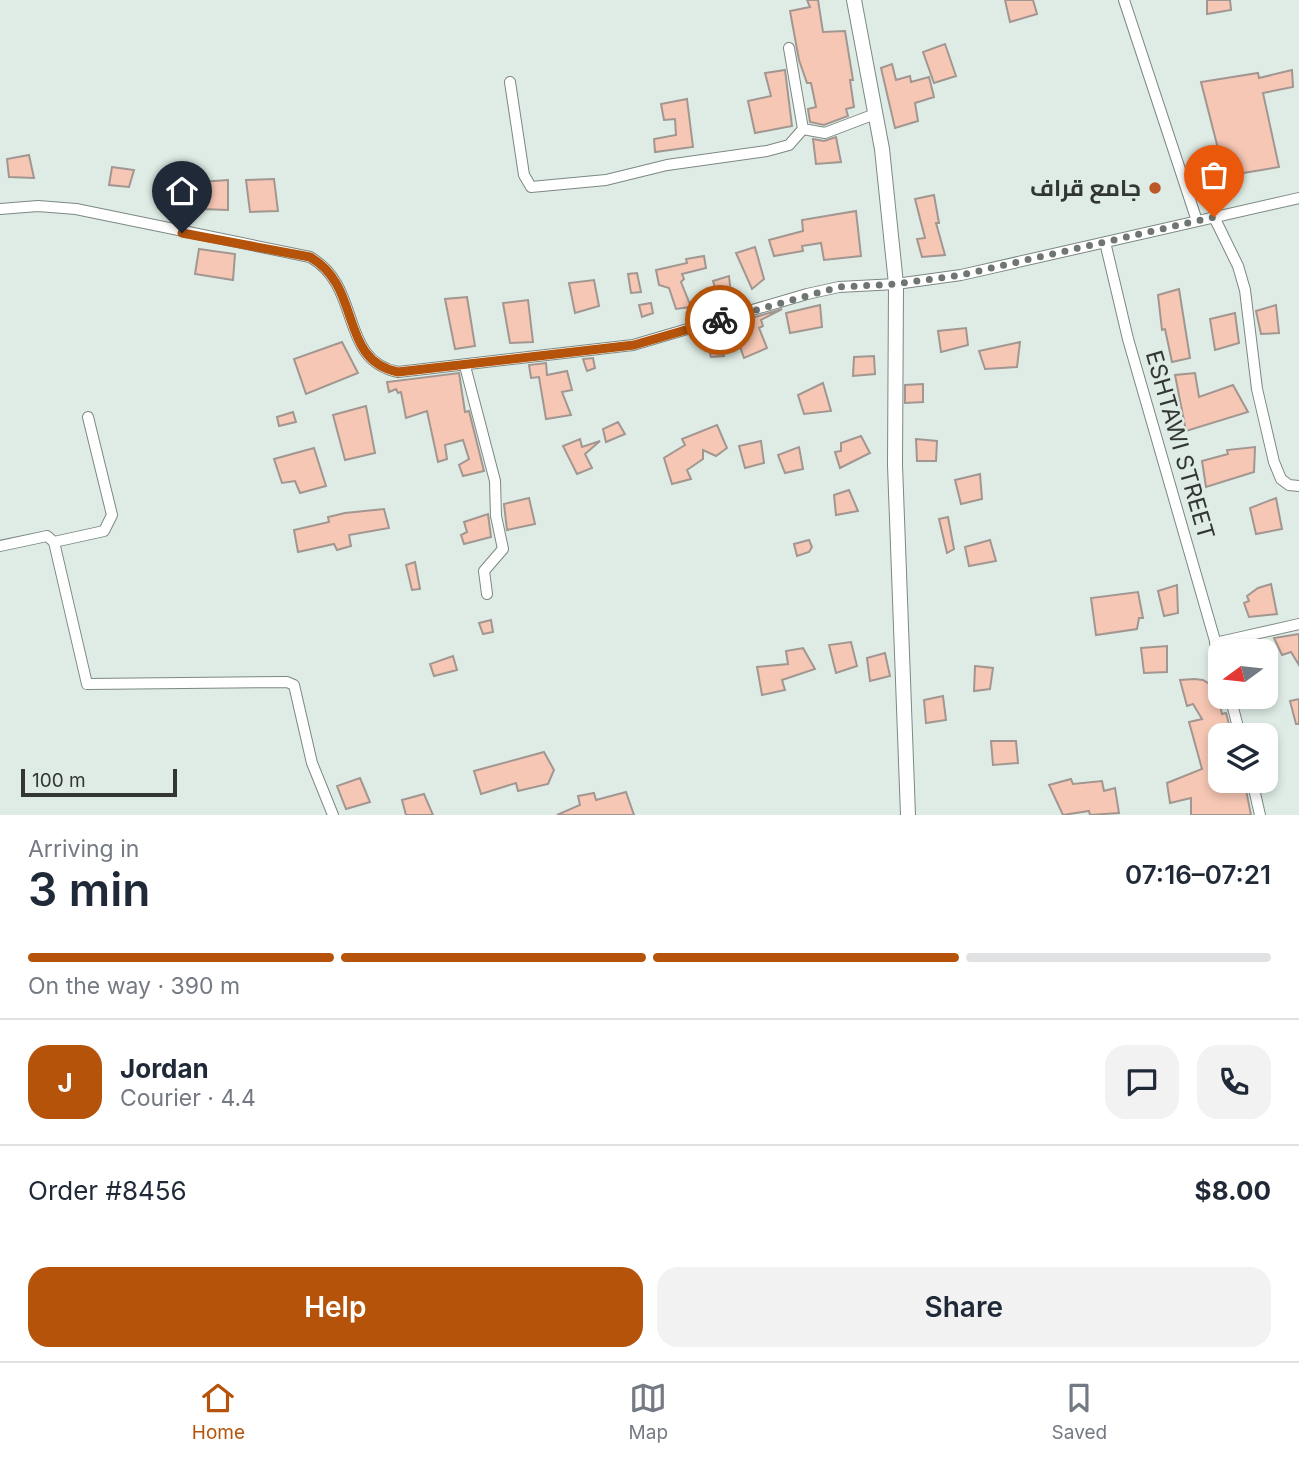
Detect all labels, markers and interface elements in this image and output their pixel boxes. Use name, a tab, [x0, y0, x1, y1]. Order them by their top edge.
pin	[1184, 145, 1244, 217]
icon: bag	[1195, 156, 1233, 194]
pin	[152, 161, 212, 233]
icon: home	[163, 172, 201, 210]
place label: جامع قراف	[1030, 174, 1141, 204]
marker: جامع قراف	[1147, 180, 1163, 196]
courier	[685, 285, 755, 355]
icon: bike	[701, 301, 739, 339]
street label: ESHTAWI STREET	[1140, 347, 1220, 543]
north arrow	[1208, 639, 1278, 709]
map controls	[1208, 639, 1278, 793]
button: layers	[1208, 723, 1278, 793]
scale bar	[21, 766, 177, 798]
text: 100 m	[32, 769, 86, 792]
text: Arriving in	[28, 835, 139, 863]
text: 07:16–07:21	[1125, 859, 1271, 890]
text: 3 min	[28, 861, 150, 917]
text: On the way · 390 m	[28, 972, 240, 1000]
button: chat	[1105, 1045, 1179, 1119]
button: phone	[1197, 1045, 1271, 1119]
text: Jordan	[120, 1053, 209, 1084]
text: J	[57, 1067, 73, 1098]
text: Courier · 4.4	[120, 1084, 256, 1112]
text: Order #8456	[28, 1175, 187, 1206]
text: $8.00	[1195, 1175, 1271, 1206]
button: Help	[28, 1267, 643, 1347]
button: Share	[657, 1267, 1271, 1347]
tab: Home	[192, 1379, 245, 1444]
tab: Map	[629, 1379, 668, 1444]
tab: Saved	[1052, 1379, 1107, 1444]

